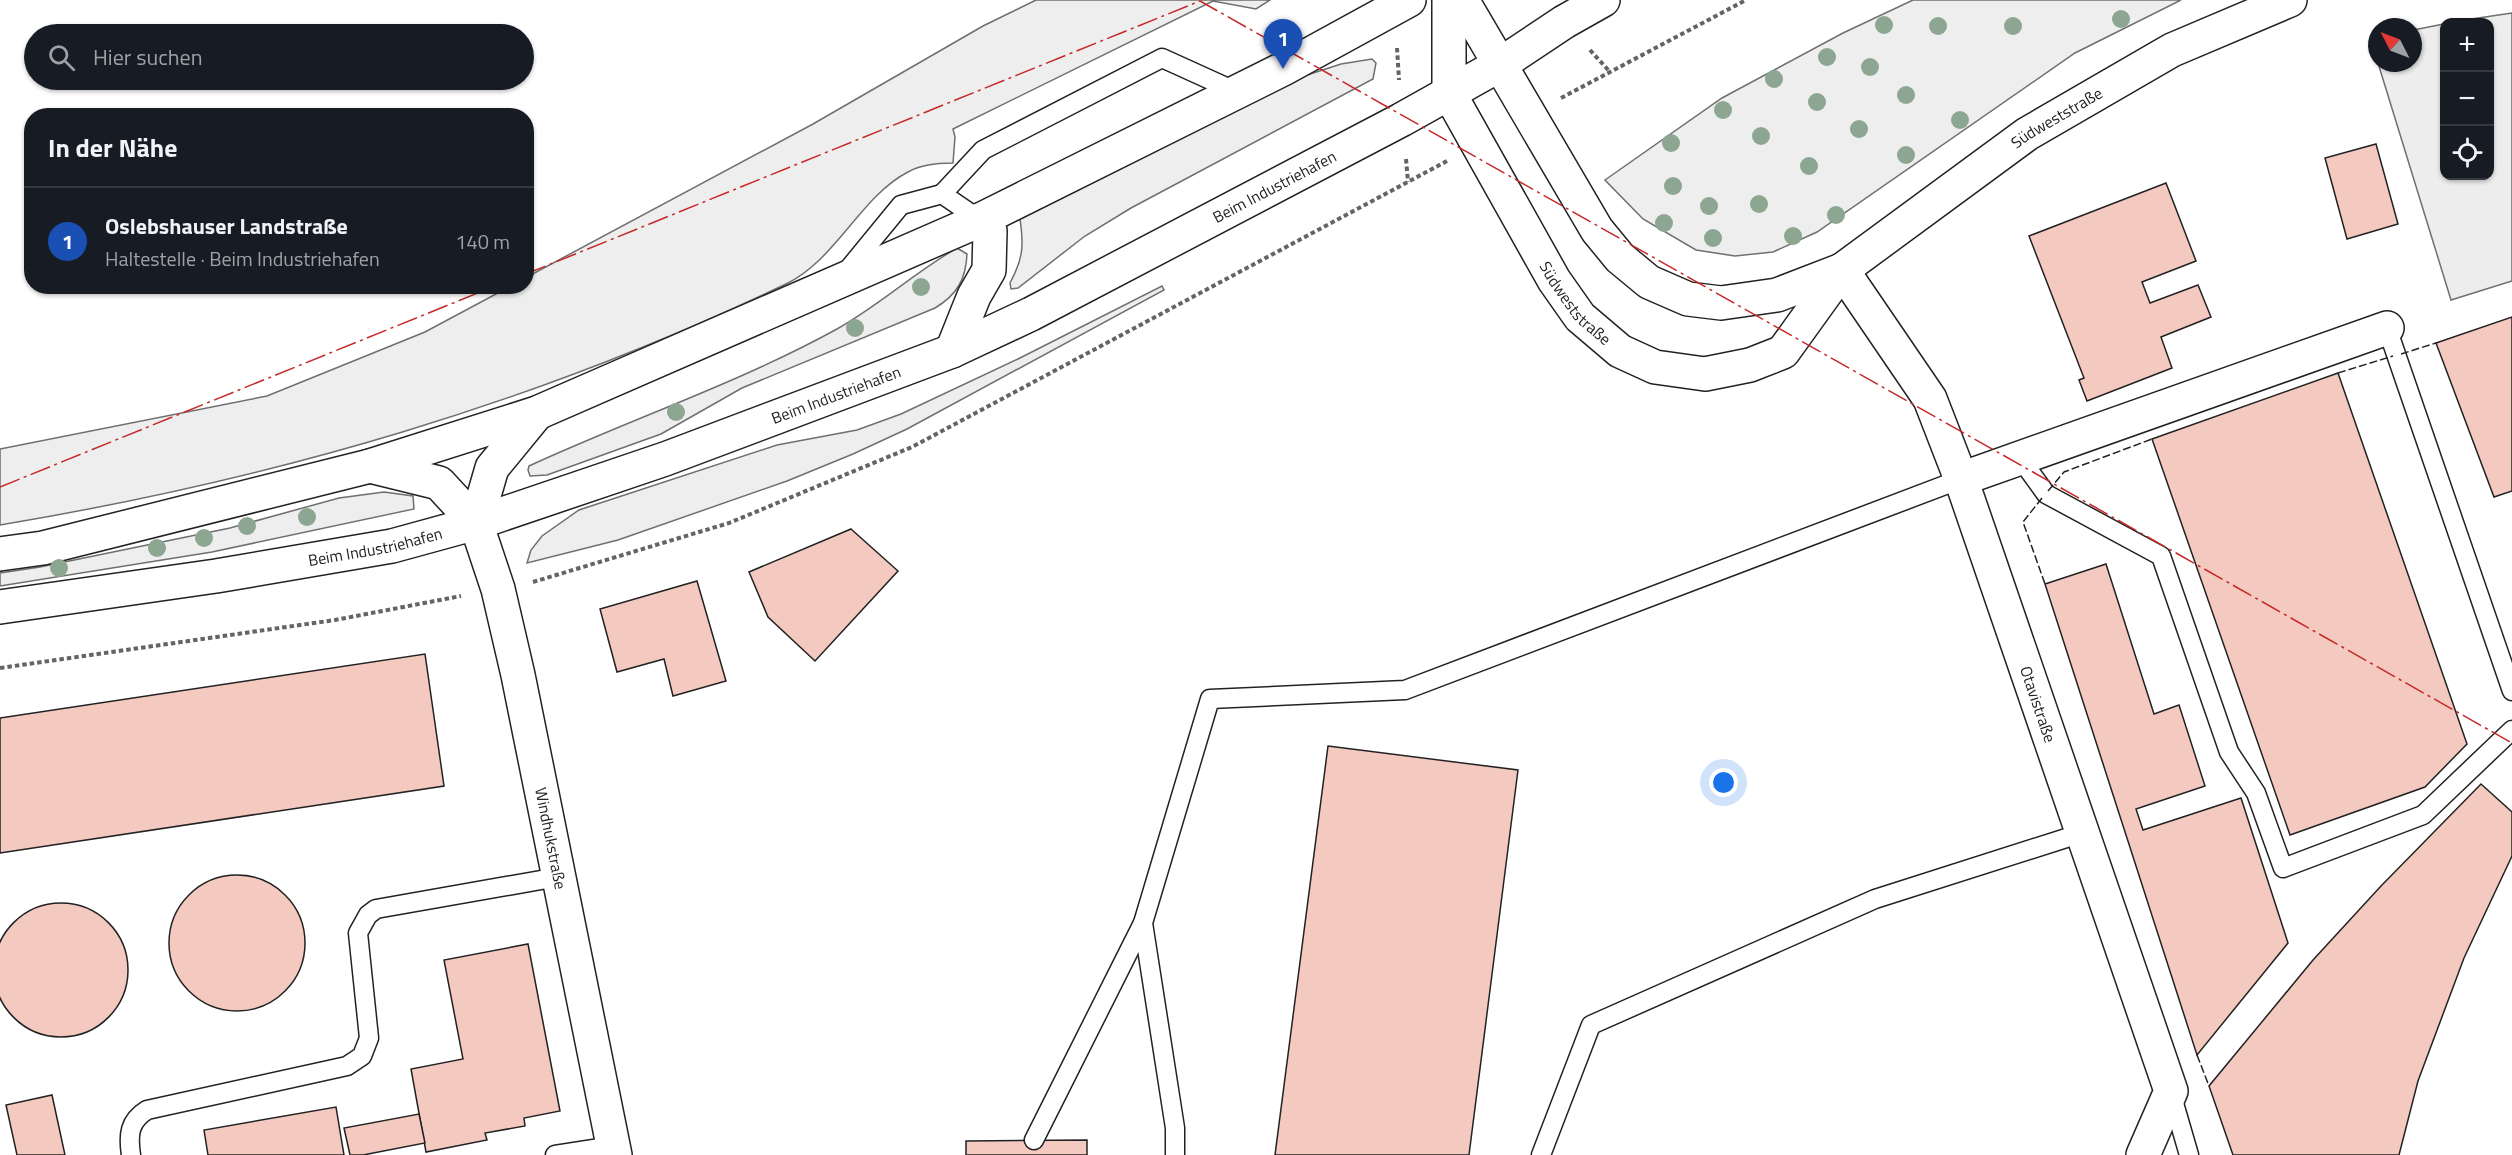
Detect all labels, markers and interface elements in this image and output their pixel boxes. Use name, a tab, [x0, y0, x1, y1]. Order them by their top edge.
north arrow	[2368, 18, 2422, 72]
map controls	[2440, 18, 2494, 180]
button: +	[2440, 18, 2494, 72]
pin: 1	[1264, 20, 1302, 69]
search box	[24, 24, 534, 90]
text: Hier suchen	[93, 40, 202, 74]
icon: search	[45, 41, 78, 74]
button: −	[2440, 72, 2494, 126]
street label: Südweststraße	[2006, 81, 2107, 154]
button: locate	[2440, 126, 2494, 180]
text: In der Nähe	[48, 128, 177, 167]
street label: Beim Industriehafen	[1208, 144, 1340, 229]
text: Oslebshauser Landstraße	[105, 209, 348, 243]
text: 1	[62, 226, 73, 257]
text: 140 m	[455, 226, 510, 257]
text: Haltestelle · Beim Industriehafen	[105, 243, 380, 274]
street label: Südweststraße	[1534, 257, 1617, 351]
street label: Beim Industriehafen	[768, 359, 904, 430]
street label: Beim Industriehafen	[306, 521, 445, 572]
street label: Otavistraße	[2014, 663, 2062, 746]
your location	[1709, 768, 1738, 797]
street label: Windhukstraße	[529, 785, 573, 891]

